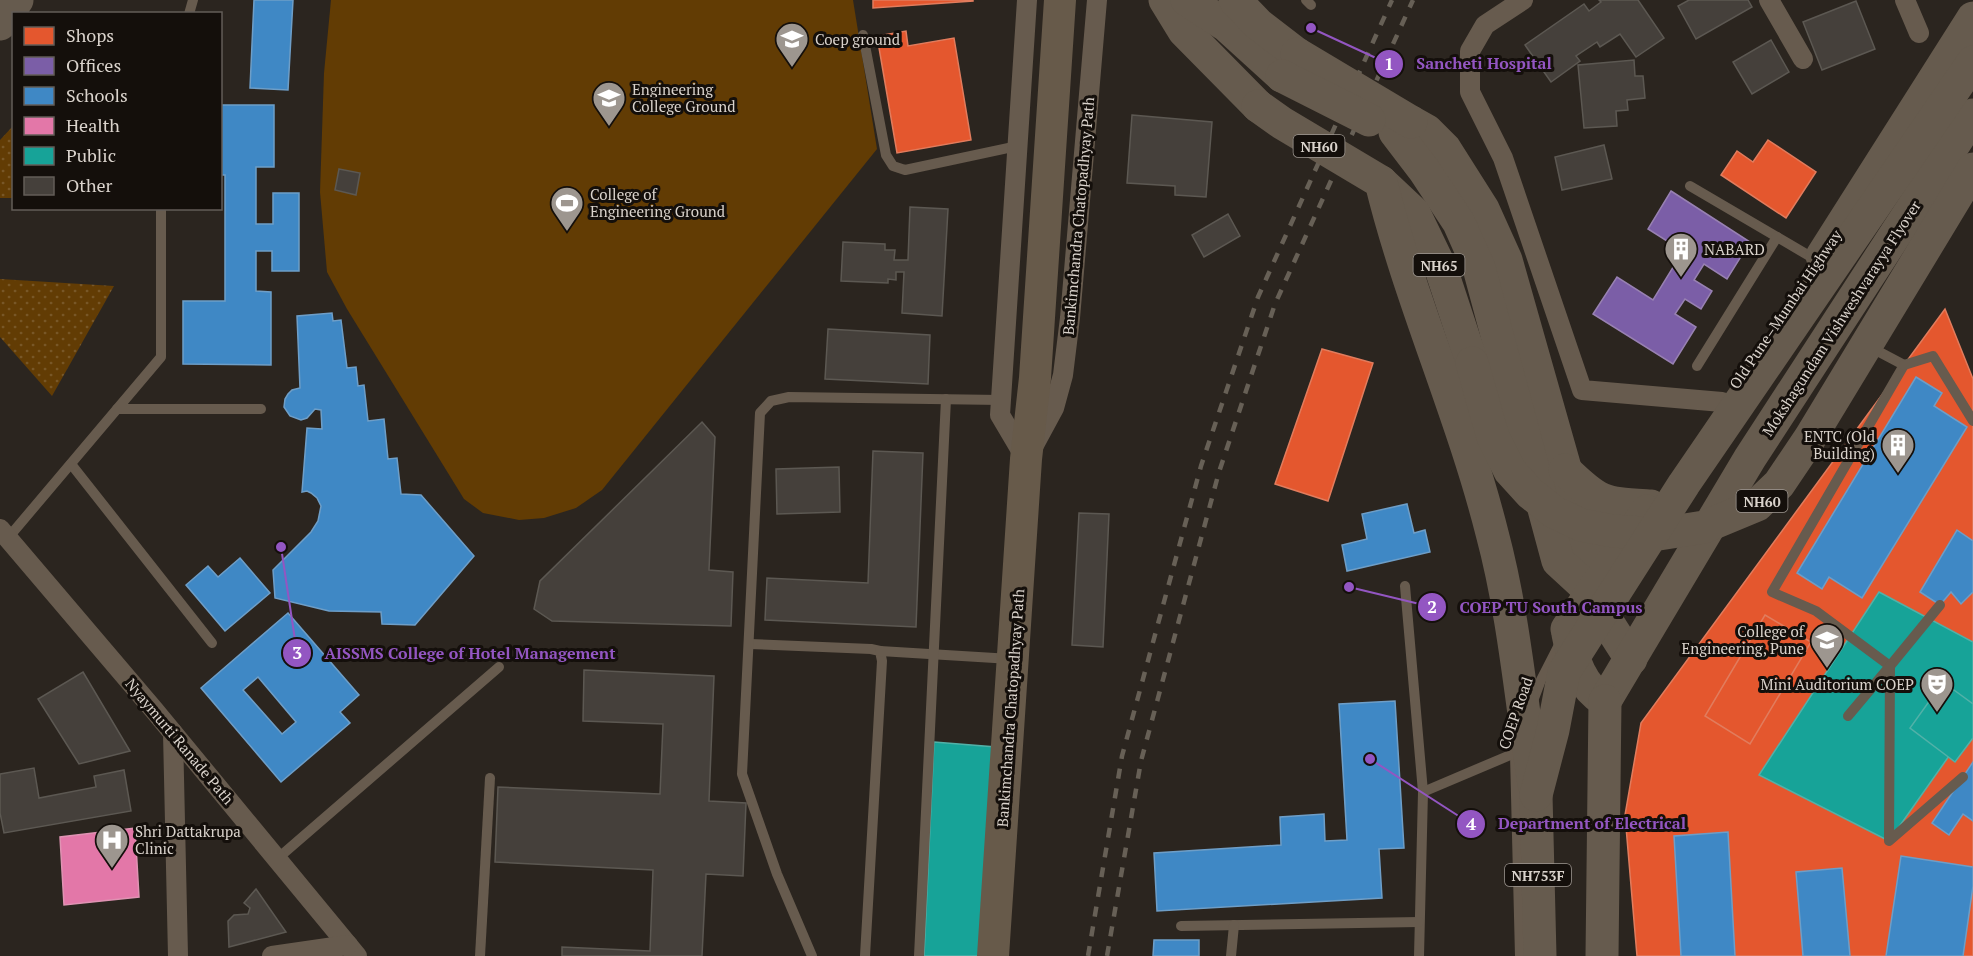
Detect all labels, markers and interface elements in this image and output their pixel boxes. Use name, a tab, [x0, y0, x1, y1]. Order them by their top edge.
legend	[12, 12, 222, 210]
school or university icon: Coep ground	[774, 21, 810, 68]
text: Shops	[66, 23, 114, 47]
place label: Coep ground	[815, 29, 900, 49]
callout: Sancheti Hospital	[1374, 47, 1563, 81]
text: 1	[1384, 51, 1394, 75]
text: Sancheti Hospital	[1416, 52, 1552, 74]
text: Offices	[66, 53, 121, 77]
place label: Engineering College Ground	[632, 79, 735, 116]
school or university icon: Engineering College Ground	[591, 80, 627, 127]
text: Schools	[66, 83, 128, 107]
street label: Bankimchandra Chatopadhyay Path	[1058, 96, 1098, 336]
text: Health	[66, 113, 120, 137]
road number: NH60	[1294, 135, 1344, 157]
text: Public	[66, 143, 116, 167]
text: Other	[66, 173, 113, 197]
place label: College of Engineering Ground	[590, 184, 725, 221]
sports icon: College of Engineering Ground	[549, 185, 585, 232]
street label: Mokshagundam Vishweshvarayya Flyover	[1757, 196, 1925, 440]
street label: Old Pune–Mumbai Highway	[1724, 225, 1846, 392]
building icon: NABARD	[1663, 231, 1699, 278]
place label: NABARD	[1704, 239, 1765, 259]
road number: NH65	[1414, 254, 1464, 276]
place label: ENTC (Old Building)	[1804, 426, 1875, 463]
building icon: ENTC (Old Building)	[1880, 427, 1916, 474]
road number: NH60	[1736, 490, 1788, 512]
street label: Bankimchandra Chatopadhyay Path	[992, 588, 1028, 828]
callout: COEP TU South Campus	[1417, 590, 1654, 624]
text: 2	[1427, 594, 1437, 618]
text: COEP TU South Campus	[1459, 596, 1643, 618]
place label: College of Engineering, Pune	[1682, 621, 1805, 658]
school or university icon: College of Engineering, Pune	[1809, 622, 1845, 669]
callout: AISSMS College of Hotel Management	[282, 636, 628, 670]
text: 3	[292, 640, 302, 664]
text: AISSMS College of Hotel Management	[324, 642, 616, 664]
theatre icon: Mini Auditorium COEP	[1919, 666, 1955, 713]
street label: Nyaymurti Ranade Path	[121, 674, 239, 808]
street label: COEP Road	[1493, 674, 1537, 752]
place label: Mini Auditorium COEP	[1761, 674, 1914, 694]
callout: Department of Electrical	[1456, 807, 1699, 841]
text: 4	[1466, 811, 1477, 835]
text: Department of Electrical	[1498, 812, 1686, 834]
place label: Shri Dattakrupa Clinic	[135, 821, 241, 858]
hospital icon: Shri Dattakrupa Clinic	[94, 822, 130, 869]
road number: NH753F	[1505, 864, 1571, 886]

